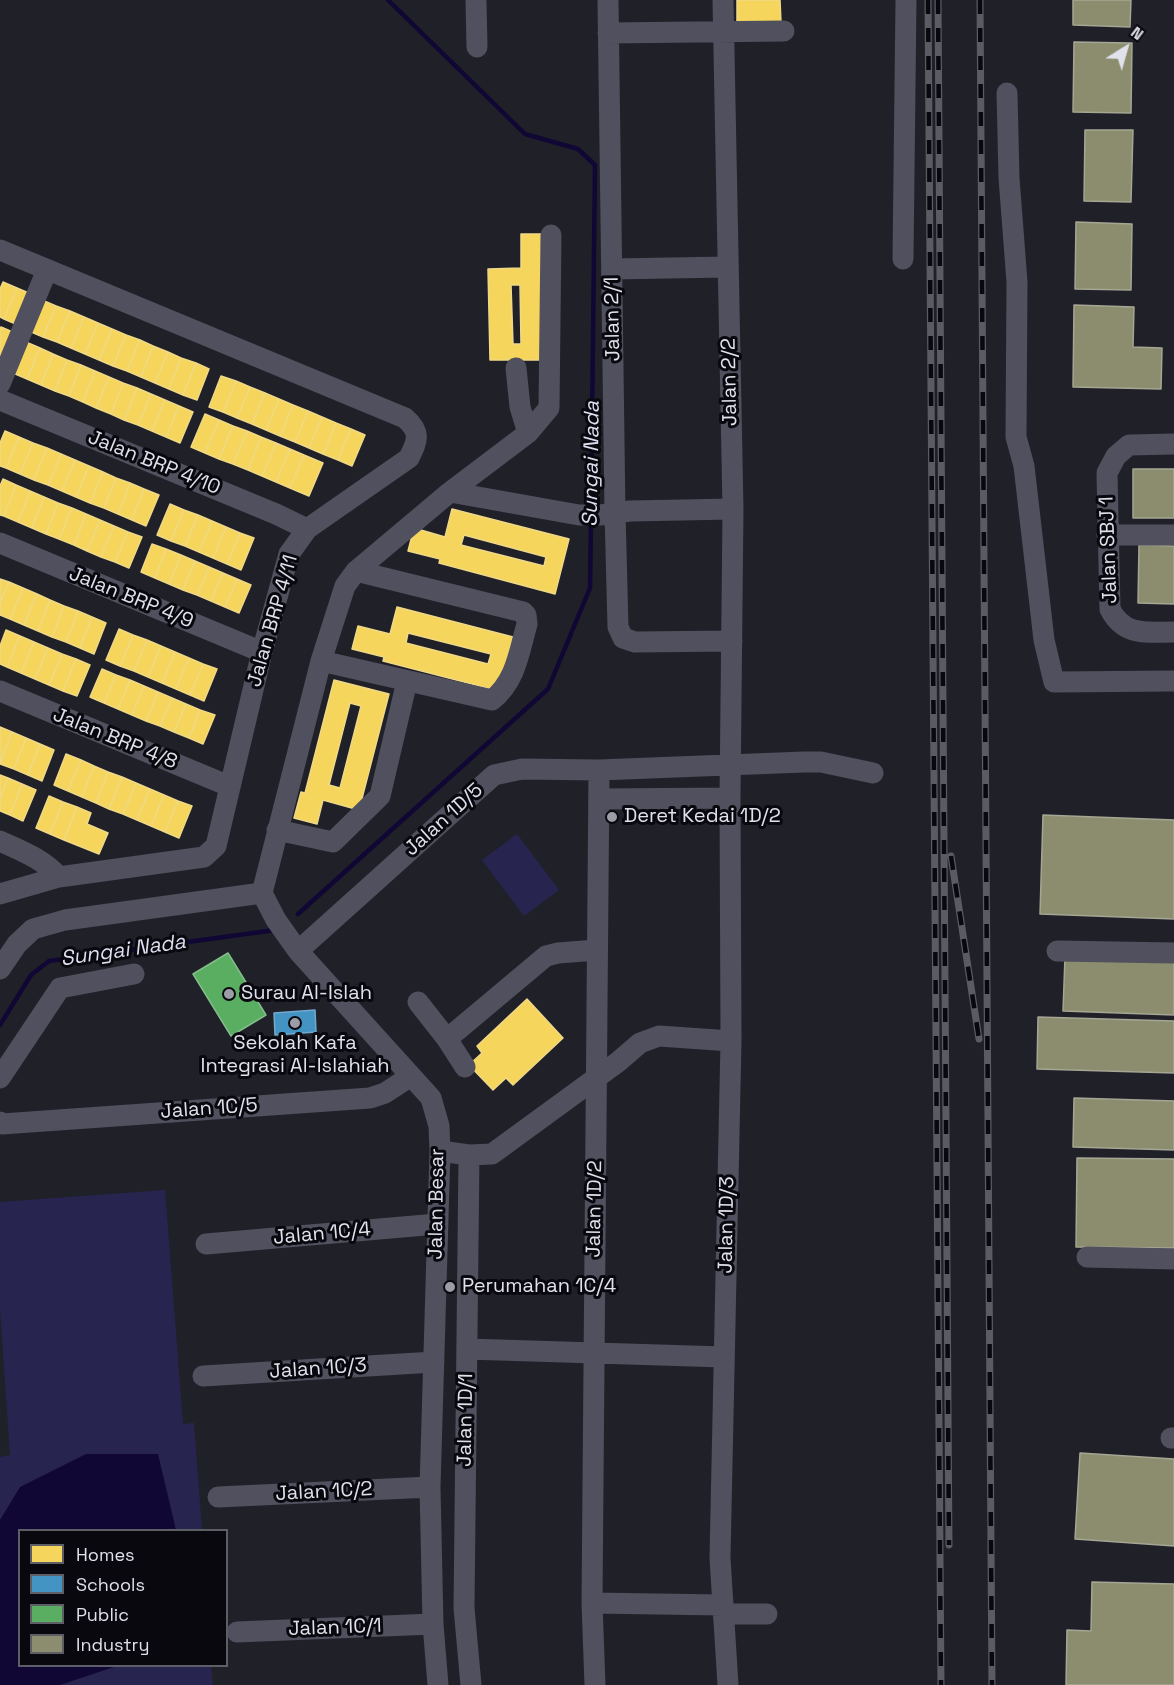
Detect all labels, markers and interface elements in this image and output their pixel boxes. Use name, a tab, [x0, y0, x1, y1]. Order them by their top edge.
north arrow	[1096, 18, 1156, 78]
text: N	[1127, 22, 1148, 45]
street label: Jalan 2/1	[600, 277, 626, 361]
street label: Jalan 2/2	[717, 338, 743, 426]
water label: Sungai Nada	[578, 401, 606, 527]
street label: Jalan BRP 4/10	[84, 426, 224, 500]
street label: Jalan SBJ 1	[1095, 496, 1123, 604]
street label: Jalan BRP 4/11	[243, 552, 303, 690]
street label: Jalan BRP 4/9	[65, 562, 197, 634]
street label: Jalan BRP 4/8	[49, 703, 181, 775]
street label: Jalan 1D/5	[400, 779, 488, 861]
place label: Deret Kedai 1D/2	[624, 805, 781, 829]
marker: Deret Kedai 1D/2	[605, 810, 619, 824]
water label: Sungai Nada	[59, 930, 187, 972]
place label: Surau Al-Islah	[241, 982, 372, 1006]
marker: Surau Al-Islah	[222, 987, 236, 1001]
marker: Sekolah Kafa Integrasi Al-Islahiah	[288, 1016, 302, 1030]
place label: Sekolah Kafa Integrasi Al-Islahiah	[201, 1032, 389, 1079]
street label: Jalan 1C/5	[160, 1094, 258, 1124]
street label: Jalan Besar	[424, 1148, 450, 1260]
street label: Jalan 1D/2	[582, 1160, 608, 1258]
street label: Jalan 1D/3	[714, 1176, 740, 1274]
street label: Jalan 1C/4	[272, 1218, 372, 1250]
place label: Perumahan 1C/4	[462, 1275, 616, 1299]
marker: Perumahan 1C/4	[443, 1280, 457, 1294]
street label: Jalan 1C/3	[269, 1354, 367, 1384]
street label: Jalan 1D/1	[453, 1373, 479, 1467]
street label: Jalan 1C/2	[275, 1477, 373, 1507]
legend	[18, 1529, 228, 1667]
text: Homes	[76, 1543, 135, 1566]
text: Schools	[76, 1573, 145, 1596]
text: Public	[76, 1603, 129, 1626]
street label: Jalan 1C/1	[288, 1614, 382, 1642]
text: Industry	[76, 1633, 149, 1656]

